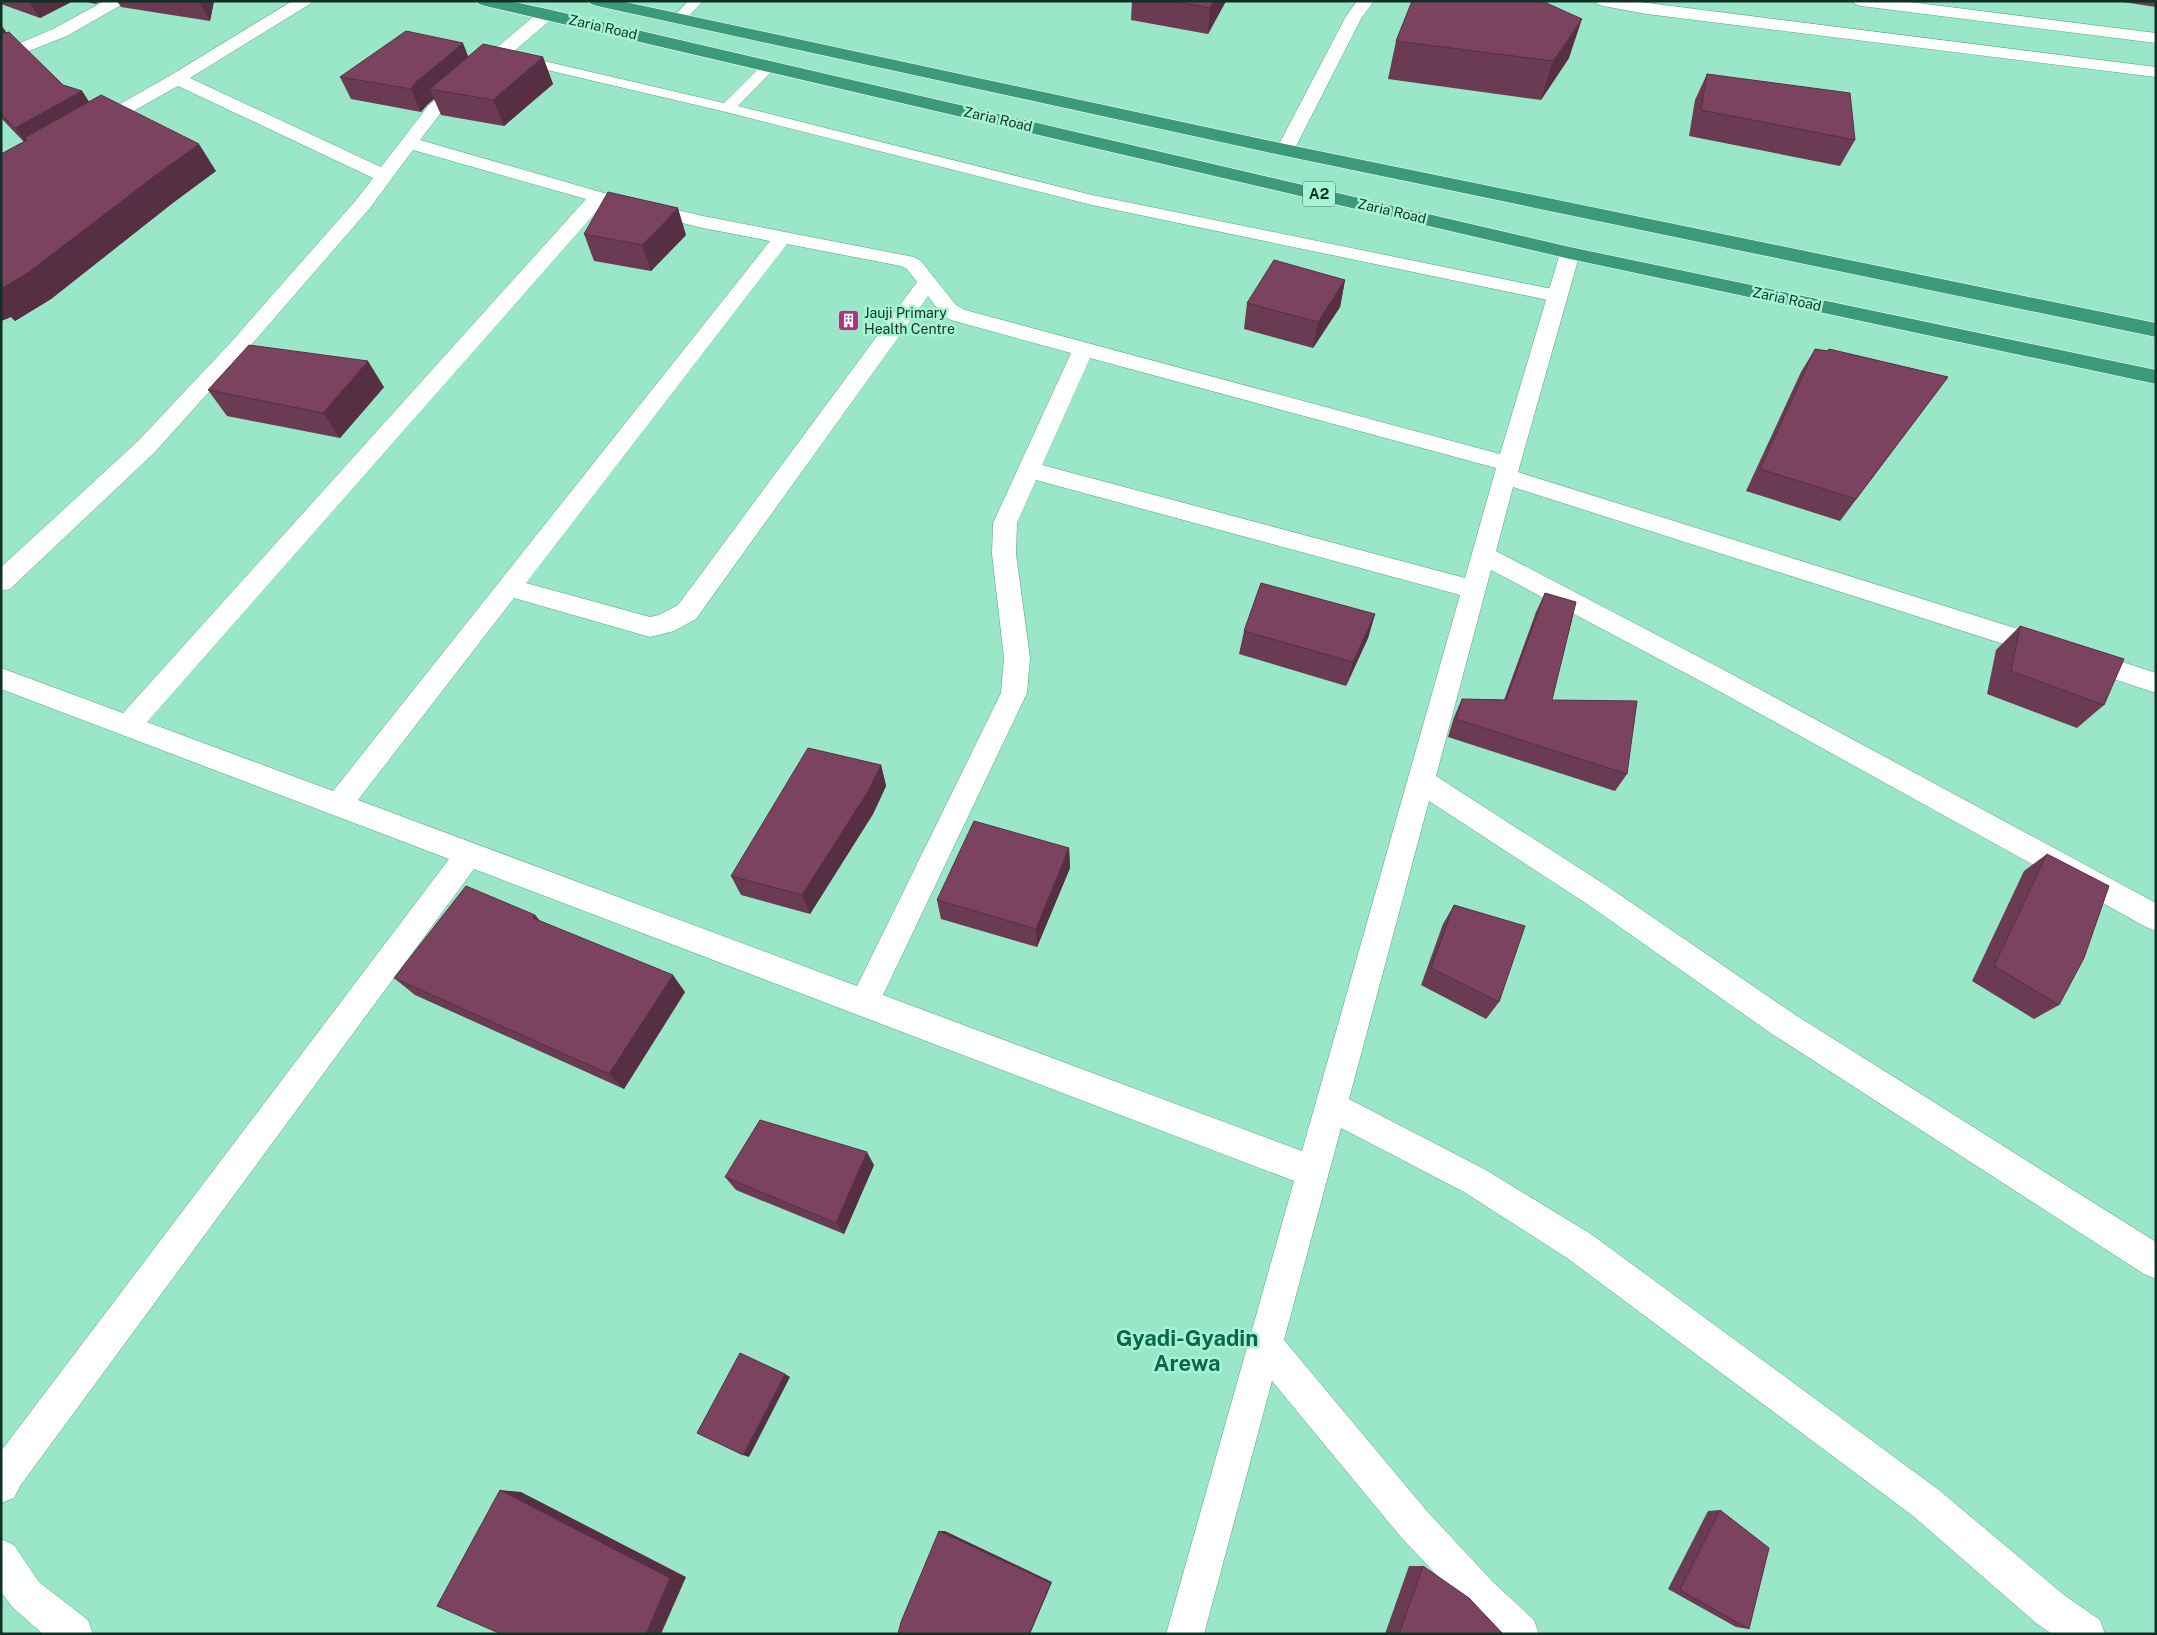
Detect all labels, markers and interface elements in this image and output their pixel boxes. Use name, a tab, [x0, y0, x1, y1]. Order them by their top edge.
street label: Zaria Road	[567, 11, 639, 43]
street label: Zaria Road	[962, 103, 1034, 135]
road number: A2	[1303, 182, 1335, 206]
street label: Zaria Road	[1356, 195, 1428, 227]
street label: Zaria Road	[1751, 284, 1823, 314]
place label: Jauji Primary Health Centre	[864, 305, 955, 337]
building icon: Jauji Primary Health Centre	[836, 309, 860, 333]
district label: Gyadi-Gyadin Arewa	[1116, 1325, 1258, 1376]

